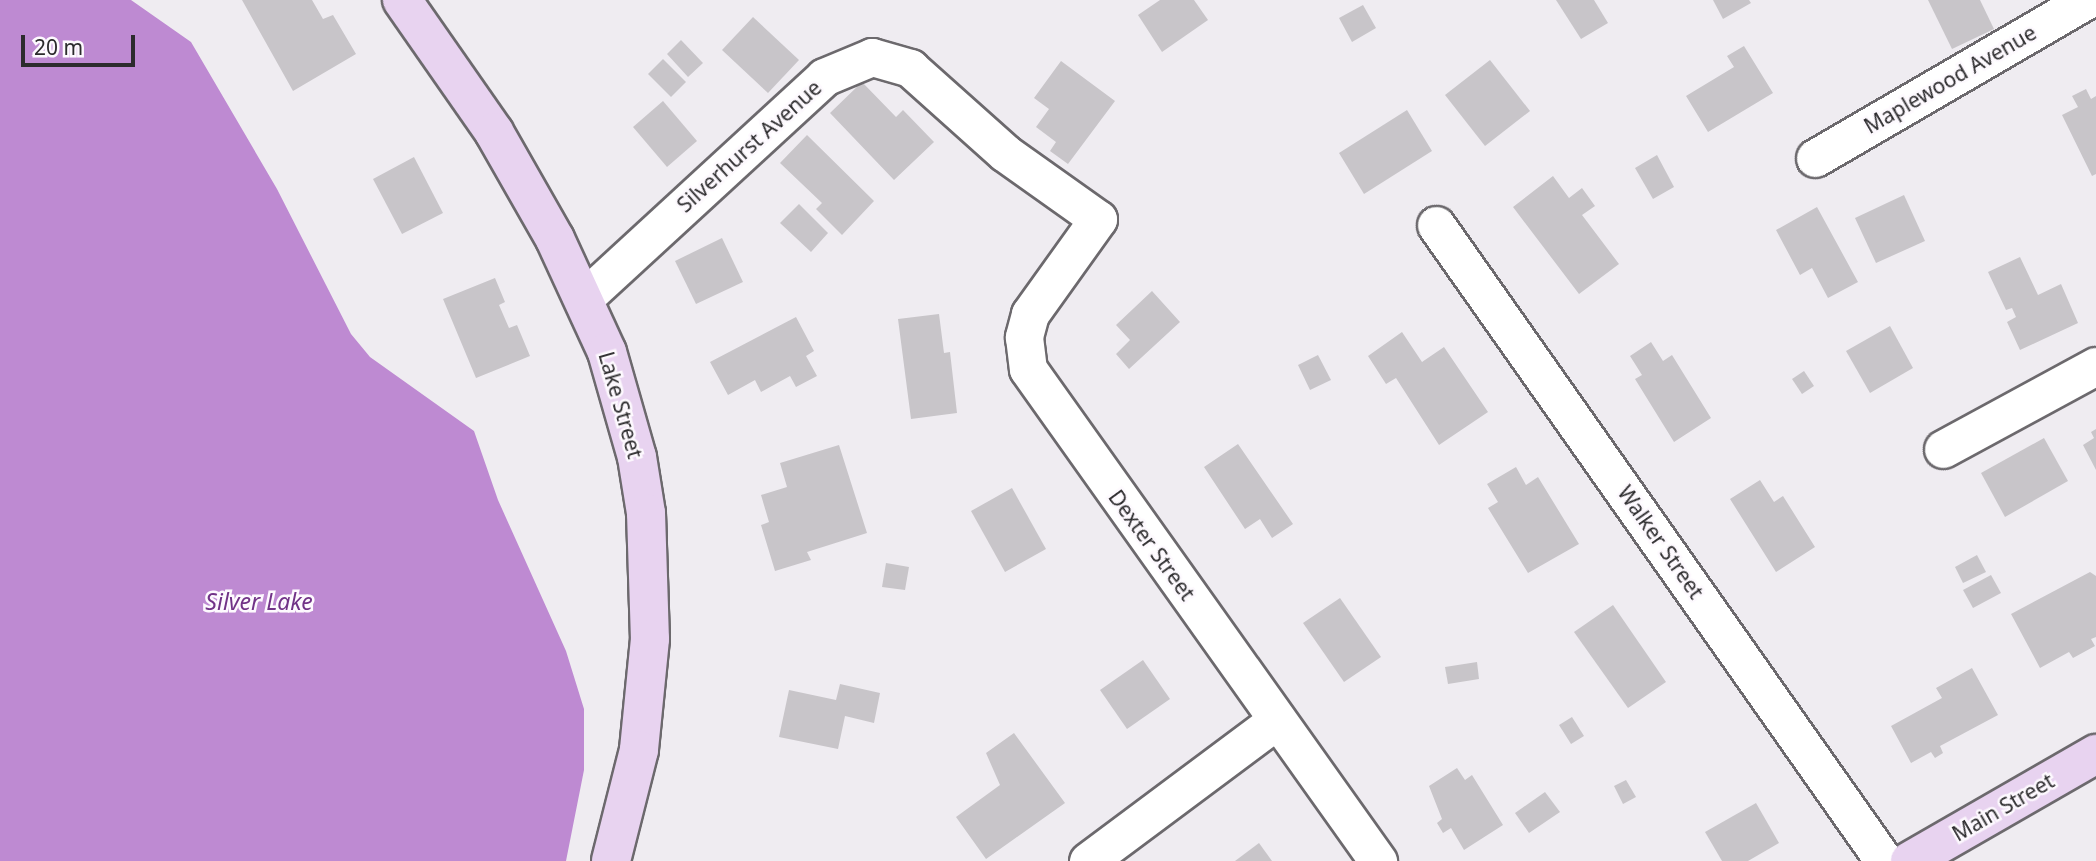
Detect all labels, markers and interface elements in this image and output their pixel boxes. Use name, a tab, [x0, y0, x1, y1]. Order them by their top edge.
street label: Maplewood Avenue	[1859, 19, 2041, 139]
scale bar	[24, 21, 138, 65]
text: 20 m	[34, 33, 83, 61]
street label: Silverhurst Avenue	[672, 75, 826, 217]
street label: Lake Street	[594, 349, 648, 461]
street label: Walker Street	[1613, 481, 1709, 603]
street label: Dexter Street	[1104, 485, 1200, 605]
water label: Silver Lake	[205, 587, 313, 615]
street label: Main Street	[1948, 768, 2058, 846]

